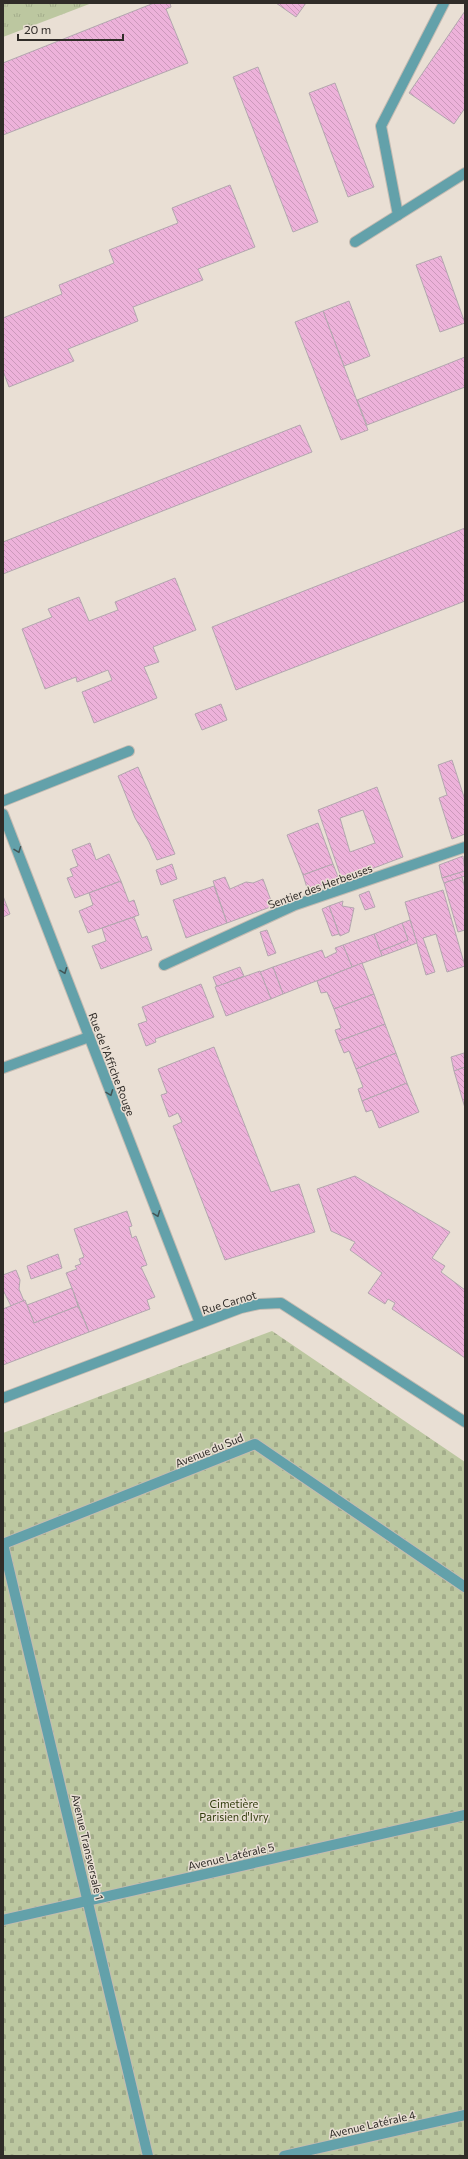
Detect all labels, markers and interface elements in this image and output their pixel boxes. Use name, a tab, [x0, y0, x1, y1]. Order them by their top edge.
scale bar	[18, 16, 123, 42]
text: 20 m	[24, 22, 51, 36]
one-way arrow	[14, 846, 22, 853]
street label: Sentier des Herbeuses	[266, 861, 374, 911]
one-way arrow	[60, 968, 68, 975]
street label: Rue de l'Affiche Rouge	[86, 1010, 138, 1118]
one-way arrow	[106, 1089, 114, 1096]
one-way arrow	[152, 1211, 160, 1218]
street label: Rue Carnot	[200, 1287, 258, 1316]
street label: Avenue du Sud	[173, 1430, 245, 1470]
street label: Avenue Transversale 1	[70, 1793, 106, 1901]
park label: Cimetière Parisien d'Ivry	[199, 1797, 269, 1823]
street label: Avenue Latérale 5	[187, 1840, 275, 1872]
street label: Avenue Latérale 4	[327, 2108, 417, 2140]

